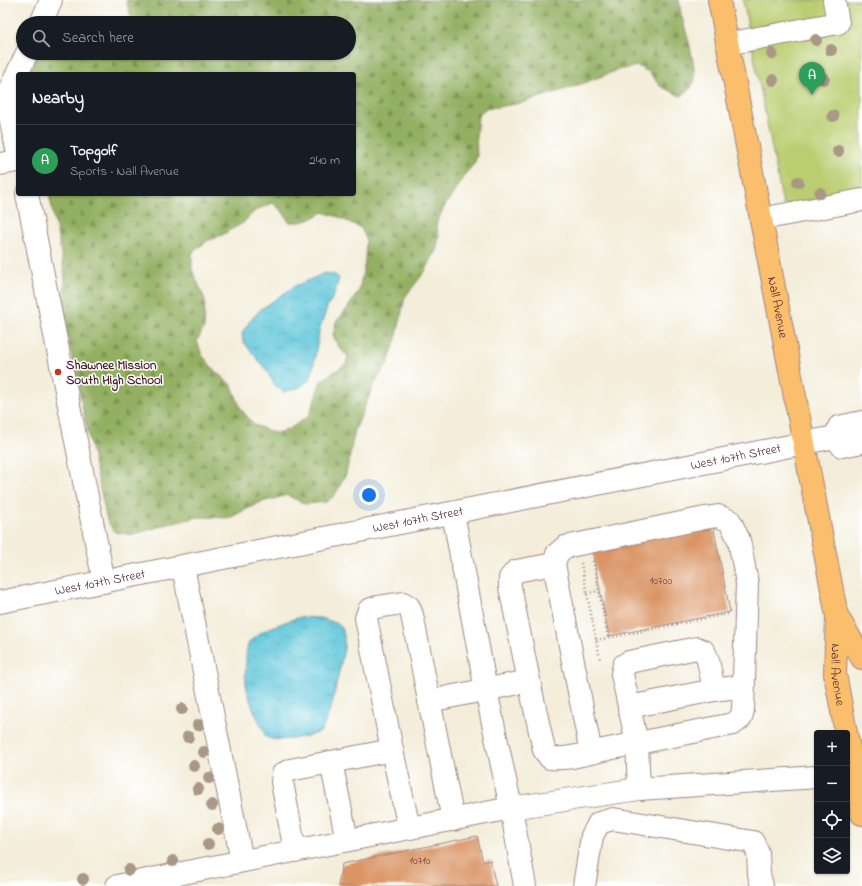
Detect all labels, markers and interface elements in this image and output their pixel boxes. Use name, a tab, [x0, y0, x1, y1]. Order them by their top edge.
search box	[16, 16, 356, 60]
icon: search	[30, 27, 52, 49]
text: Search here	[62, 27, 134, 49]
pin: A	[799, 62, 825, 95]
text: Nearby	[32, 86, 84, 111]
text: Topgolf	[70, 140, 118, 162]
text: A	[41, 151, 49, 170]
text: 240 m	[309, 151, 340, 170]
text: Sports · Nall Avenue	[70, 162, 179, 181]
street label: Nall Avenue	[763, 275, 793, 340]
place label: Shawnee Mission South High School	[66, 356, 163, 392]
marker: Shawnee Mission South High School	[53, 367, 63, 377]
street label: West 107th Street	[689, 438, 783, 475]
your location	[359, 485, 379, 505]
street label: West 107th Street	[371, 501, 465, 538]
street label: West 107th Street	[53, 564, 148, 600]
house number: 10700	[650, 573, 672, 589]
street label: Nall Avenue	[825, 643, 850, 707]
map controls	[814, 730, 850, 874]
button: +	[814, 730, 850, 766]
button: −	[814, 766, 850, 802]
button: locate	[814, 802, 850, 838]
button: layers	[814, 838, 850, 874]
house number: 10710	[409, 853, 431, 869]

